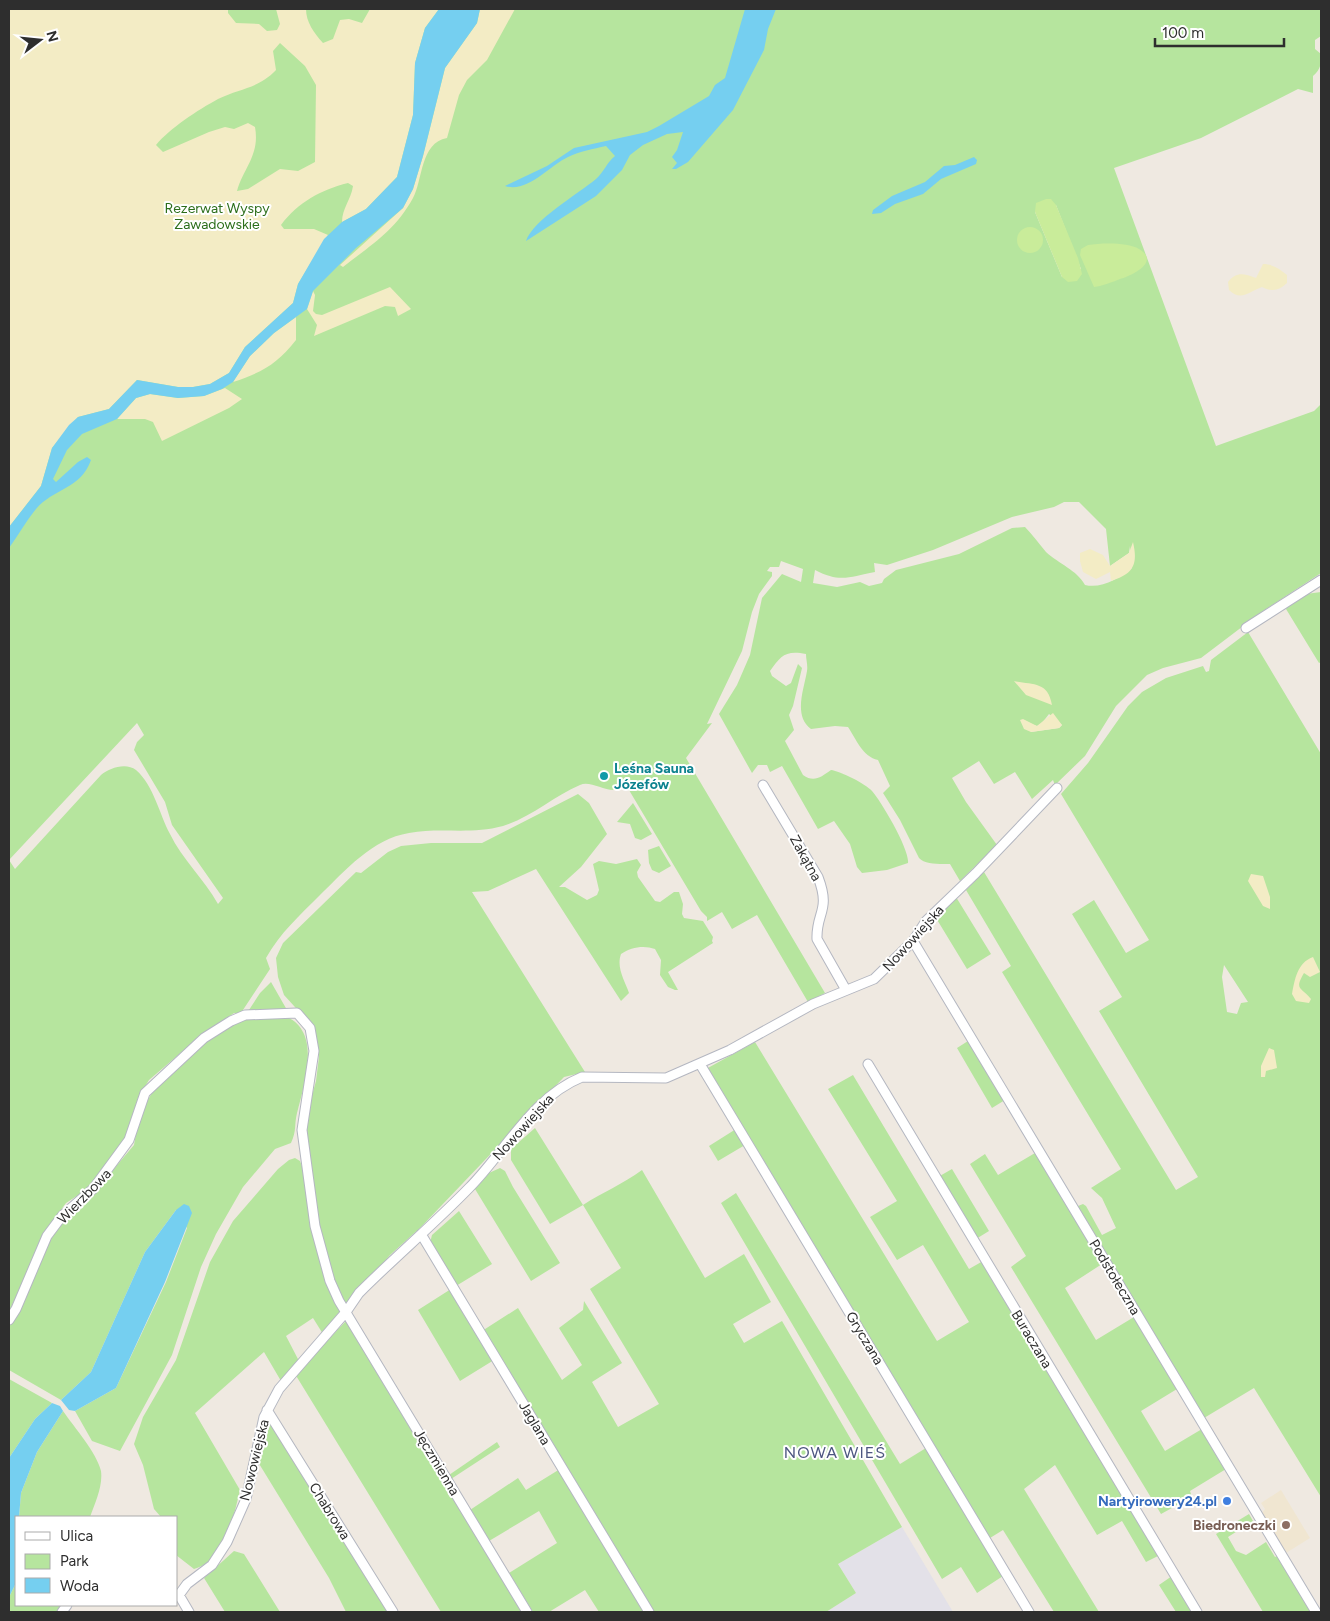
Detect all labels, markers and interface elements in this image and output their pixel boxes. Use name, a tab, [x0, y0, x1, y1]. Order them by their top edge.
north arrow	[15, 15, 65, 65]
scale bar	[1155, 15, 1284, 47]
text: 100 m	[1162, 24, 1204, 42]
text: N	[42, 29, 62, 44]
park label: Rezerwat Wyspy Zawadowskie	[164, 200, 270, 233]
place label: Leśna Sauna Józefów	[614, 760, 694, 793]
marker: Leśna Sauna Józefów	[598, 770, 610, 782]
street label: Zakątna	[786, 832, 825, 884]
street label: Nowowiejska	[879, 902, 948, 975]
street label: Nowowiejska	[489, 1091, 558, 1164]
street label: Wierzbowa	[54, 1165, 115, 1227]
street label: Podstołeczna	[1085, 1236, 1144, 1318]
street label: Buraczana	[1008, 1307, 1056, 1371]
street label: Gryczana	[842, 1309, 887, 1368]
street label: Jaglana	[515, 1398, 554, 1448]
street label: Nowowiejska	[236, 1418, 273, 1503]
street label: Jęczmienna	[410, 1426, 463, 1499]
district label: NOWA WIEŚ	[784, 1443, 886, 1462]
street label: Chabrowa	[305, 1480, 354, 1543]
place label: Nartyirowery24.pl	[1098, 1493, 1217, 1510]
marker: Nartyirowery24.pl	[1221, 1495, 1233, 1507]
legend	[15, 1516, 178, 1606]
place label: Biedroneczki	[1193, 1517, 1276, 1534]
marker: Biedroneczki	[1280, 1519, 1292, 1531]
text: Ulica	[60, 1527, 93, 1545]
text: Park	[60, 1552, 89, 1570]
text: Woda	[60, 1577, 99, 1595]

